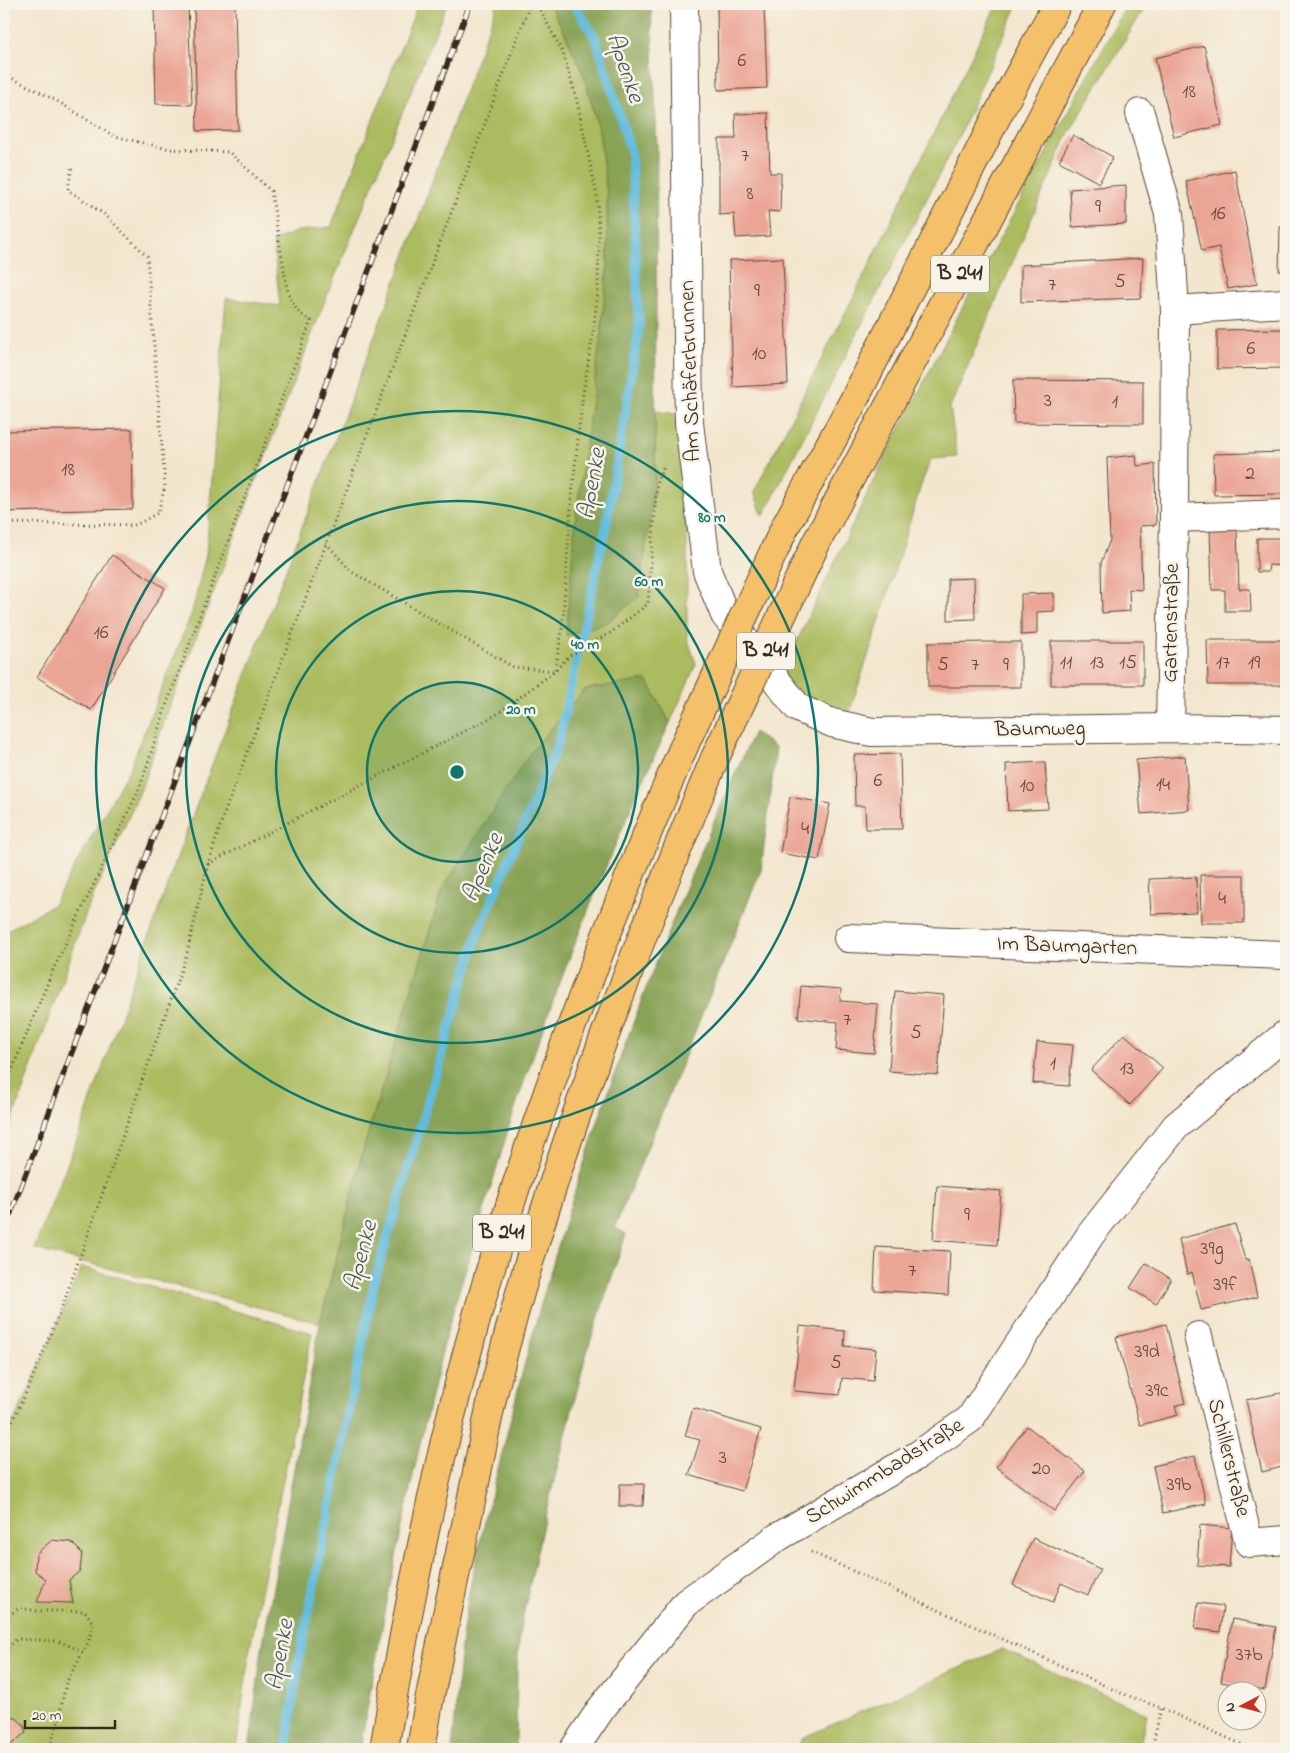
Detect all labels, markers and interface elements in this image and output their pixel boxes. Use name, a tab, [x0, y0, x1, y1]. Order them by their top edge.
water label: Apenke	[596, 28, 653, 109]
house number: 6	[738, 47, 747, 76]
house number: 18	[1182, 78, 1196, 107]
house number: 7	[741, 142, 749, 171]
house number: 8	[746, 180, 754, 209]
house number: 9	[1095, 193, 1101, 222]
house number: 16	[1210, 200, 1226, 229]
road number: B 241	[931, 255, 989, 292]
house number: 5	[1114, 268, 1126, 297]
house number: 7	[1048, 271, 1056, 300]
house number: 9	[754, 277, 760, 306]
street label: Am Schäferbrunnen	[672, 280, 710, 462]
house number: 6	[1247, 335, 1256, 364]
house number: 10	[752, 340, 767, 369]
house number: 3	[1044, 387, 1052, 416]
house number: 1	[1112, 388, 1118, 417]
water label: Apenke	[570, 444, 617, 522]
house number: 18	[61, 456, 75, 485]
house number: 2	[1245, 460, 1255, 489]
text: 80 m	[697, 507, 726, 529]
street label: Gartenstraße	[1155, 563, 1189, 683]
text: 60 m	[634, 571, 664, 593]
house number: 16	[93, 619, 109, 648]
road number: B 241	[737, 632, 795, 669]
text: 40 m	[570, 634, 599, 656]
house number: 11	[1060, 649, 1072, 678]
house number: 13	[1090, 649, 1104, 678]
house number: 15	[1119, 649, 1137, 678]
house number: 17	[1216, 649, 1230, 678]
house number: 19	[1248, 649, 1260, 678]
house number: 5	[937, 651, 949, 680]
house number: 7	[971, 651, 979, 680]
house number: 9	[1003, 651, 1009, 680]
text: 20 m	[505, 699, 536, 721]
street label: Baumweg	[993, 713, 1086, 748]
centre of rings	[448, 763, 466, 781]
house number: 6	[874, 767, 883, 796]
house number: 14	[1156, 771, 1170, 800]
house number: 10	[1020, 772, 1035, 801]
house number: 4	[801, 815, 809, 844]
water label: Apenke	[454, 827, 515, 908]
house number: 4	[1218, 885, 1226, 914]
street label: Im Baumgarten	[996, 929, 1138, 966]
house number: 7	[843, 1006, 851, 1035]
house number: 5	[910, 1019, 922, 1048]
house number: 1	[1050, 1050, 1056, 1079]
house number: 13	[1120, 1055, 1134, 1084]
house number: 9	[964, 1201, 970, 1230]
road number: B 241	[473, 1214, 531, 1252]
water label: Apenke	[336, 1216, 389, 1295]
house number: 39g	[1200, 1235, 1224, 1265]
house number: 7	[908, 1257, 916, 1286]
house number: 39f	[1213, 1271, 1237, 1300]
house number: 39d	[1134, 1338, 1160, 1367]
house number: 5	[830, 1349, 842, 1378]
house number: 39c	[1145, 1377, 1169, 1406]
street label: Schillerstraße	[1198, 1395, 1258, 1521]
street label: Schwimmbadstraße	[800, 1410, 971, 1534]
house number: 3	[719, 1444, 727, 1473]
house number: 20	[1032, 1455, 1051, 1484]
house number: 39b	[1167, 1471, 1192, 1500]
water label: Apenke	[258, 1615, 305, 1693]
house number: 37b	[1235, 1641, 1263, 1670]
north arrow	[1218, 1680, 1268, 1730]
scale bar	[25, 1698, 115, 1730]
text: N	[1220, 1701, 1241, 1713]
text: 20 m	[32, 1705, 62, 1727]

